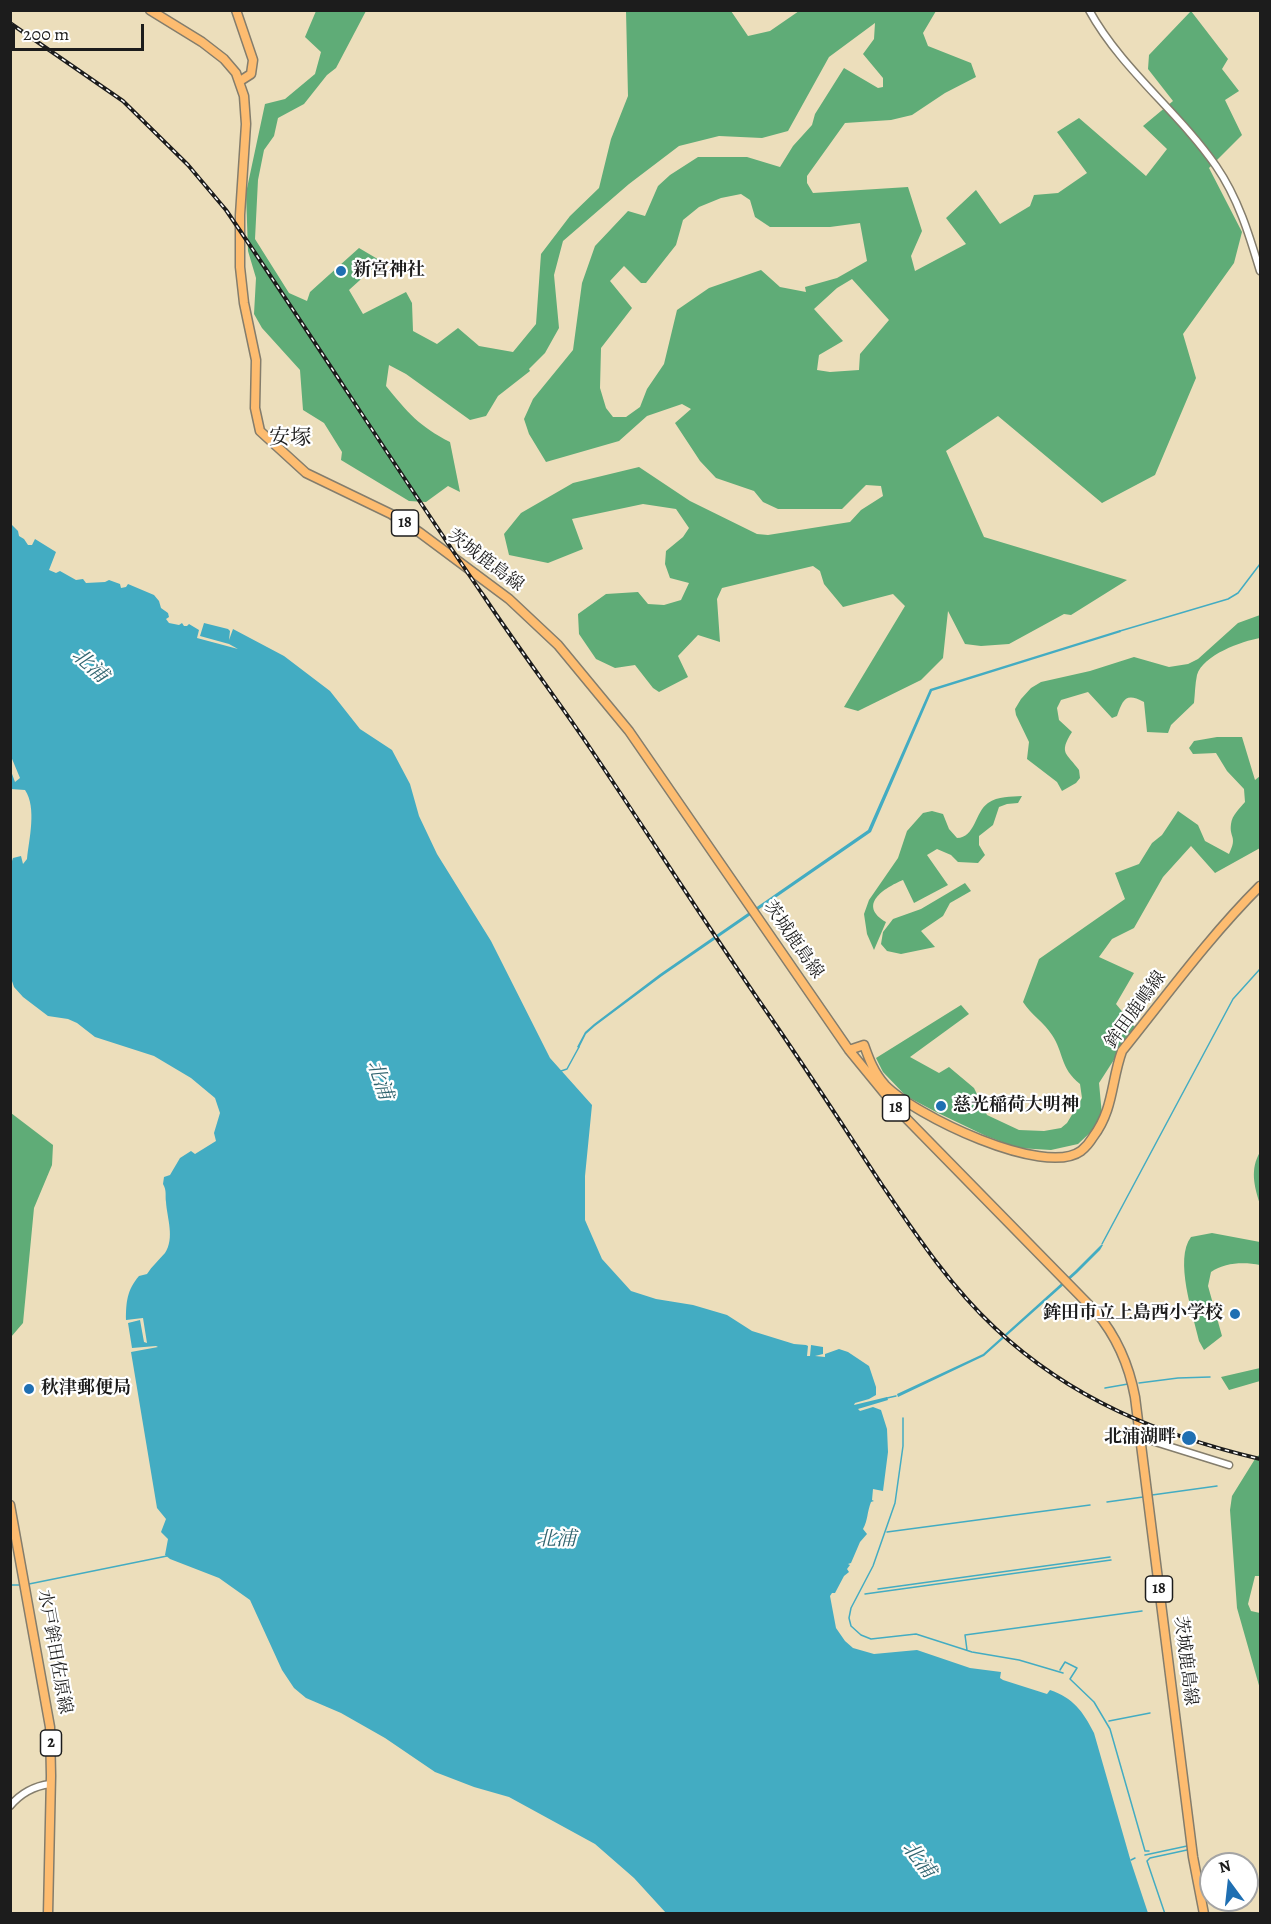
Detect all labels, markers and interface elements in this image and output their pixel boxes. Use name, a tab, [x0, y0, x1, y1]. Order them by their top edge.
scale bar	[15, 12, 147, 50]
text: 200 m	[23, 22, 69, 46]
place label: 新宮神社	[353, 260, 425, 282]
marker: 新宮神社	[334, 264, 348, 278]
district label: 安塚	[269, 426, 311, 452]
road number: 18	[392, 510, 418, 536]
street label: 茨城鹿島線	[443, 525, 527, 597]
water label: 北浦	[66, 644, 112, 688]
street label: 茨城鹿島線	[758, 897, 828, 983]
street label: 鉾田鹿嶋線	[1101, 967, 1171, 1053]
water label: 北浦	[361, 1057, 397, 1103]
road number: 18	[882, 1095, 910, 1121]
place label: 慈光稲荷大明神	[953, 1095, 1079, 1117]
marker: 慈光稲荷大明神	[934, 1099, 948, 1113]
place label: 鉾田市立上島西小学校	[1043, 1303, 1223, 1325]
marker: 鉾田市立上島西小学校	[1228, 1307, 1242, 1321]
place label: 秋津郵便局	[41, 1378, 131, 1400]
marker: 秋津郵便局	[22, 1382, 36, 1396]
place label: 北浦湖畔	[1104, 1427, 1176, 1449]
marker: 北浦湖畔	[1180, 1429, 1198, 1447]
water label: 北浦	[536, 1528, 576, 1552]
road number: 18	[1146, 1576, 1172, 1602]
street label: 水戸鉾田佐原線	[32, 1588, 76, 1716]
street label: 茨城鹿島線	[1169, 1615, 1201, 1707]
road number: 2	[40, 1730, 62, 1756]
water label: 北浦	[896, 1837, 940, 1883]
north arrow	[1199, 1852, 1259, 1912]
text: N	[1216, 1854, 1233, 1879]

